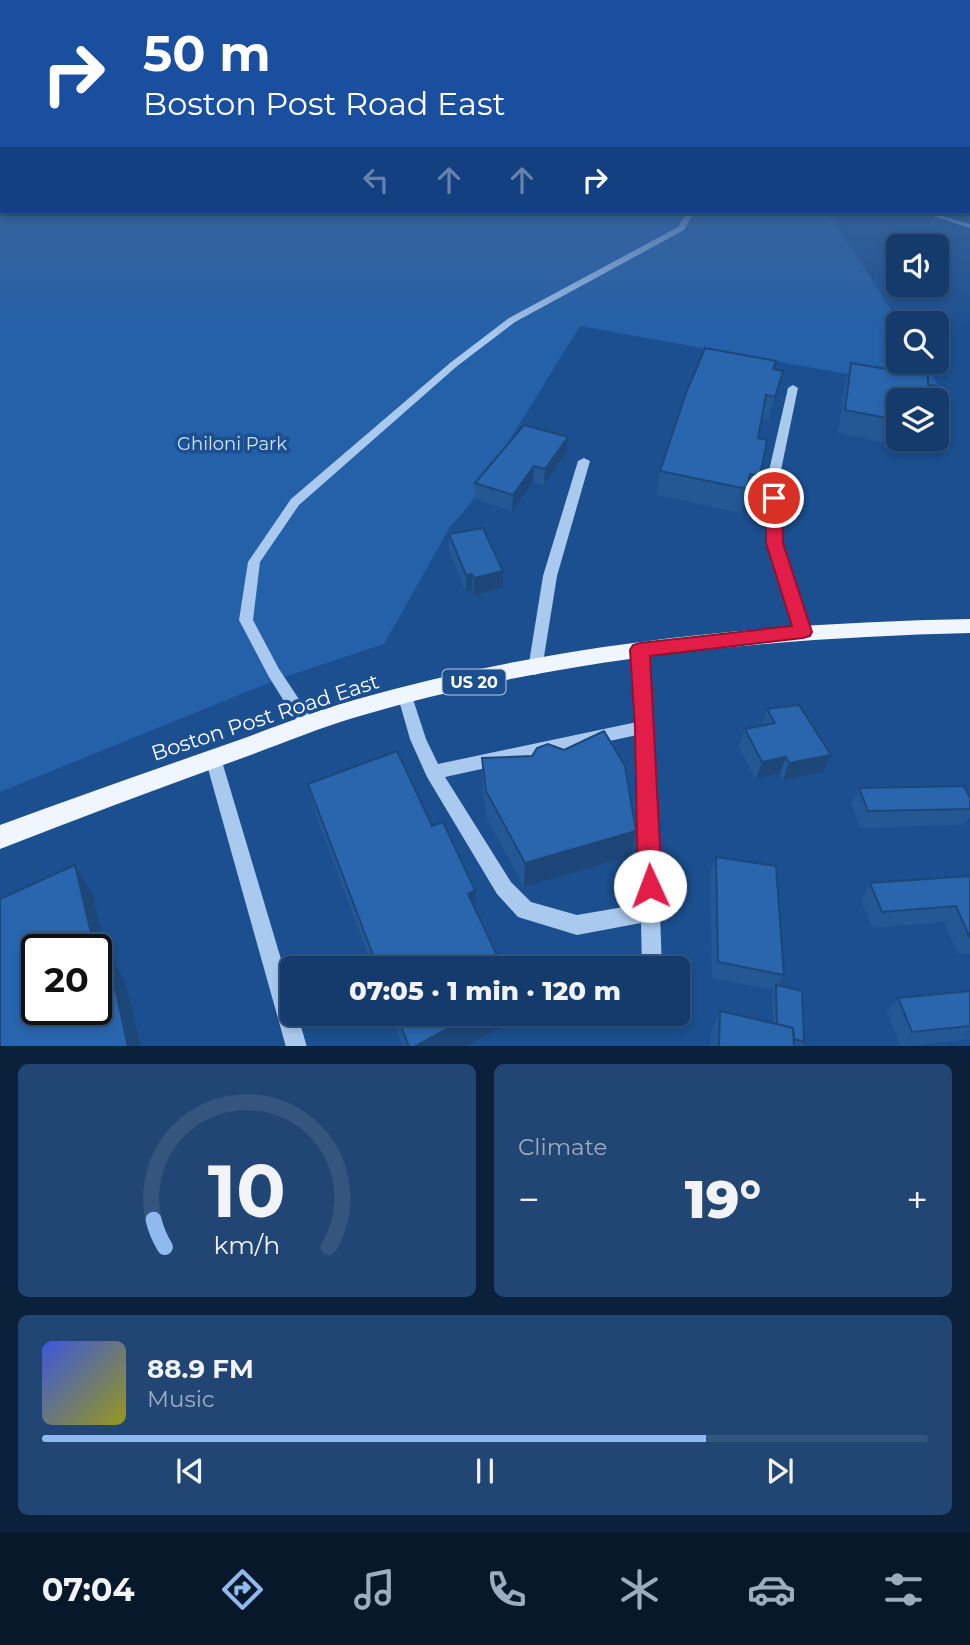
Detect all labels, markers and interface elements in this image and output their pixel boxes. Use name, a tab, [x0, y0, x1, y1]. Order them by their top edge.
text: 50 m	[143, 24, 271, 83]
icon: right	[28, 28, 119, 119]
text: Boston Post Road East	[143, 84, 506, 123]
icon: left	[357, 161, 395, 199]
icon: ahead	[430, 161, 468, 199]
icon: ahead	[503, 161, 541, 199]
icon: right	[576, 161, 614, 199]
map controls	[886, 234, 949, 451]
button: sound	[886, 234, 949, 297]
button: search	[886, 311, 949, 374]
button: layers	[886, 388, 949, 451]
park label: Ghiloni Park	[177, 433, 287, 455]
pin	[744, 468, 804, 528]
icon: arrive	[755, 479, 793, 517]
street label: Boston Post Road East	[148, 668, 382, 766]
road number: US 20	[442, 670, 505, 694]
position arrow	[613, 849, 687, 923]
speed limit sign: 20	[21, 934, 112, 1025]
text: 07:05 · 1 min · 120 m	[349, 975, 621, 1007]
text: Climate	[518, 1133, 607, 1161]
text: 10	[208, 1147, 286, 1235]
text: 19°	[685, 1168, 761, 1231]
text: −	[518, 1176, 540, 1223]
text: +	[906, 1176, 928, 1223]
text: km/h	[214, 1229, 280, 1259]
text: 88.9 FM	[147, 1353, 254, 1385]
text: Music	[147, 1385, 215, 1413]
icon: previous	[171, 1452, 209, 1490]
icon: pause	[466, 1452, 504, 1490]
icon: next	[761, 1452, 799, 1490]
icon: directions	[218, 1565, 267, 1614]
icon: music	[350, 1565, 399, 1614]
icon: phone	[482, 1565, 531, 1614]
icon: climate	[615, 1565, 664, 1614]
icon: car	[747, 1565, 796, 1614]
icon: filters	[879, 1565, 928, 1614]
text: 07:04	[42, 1570, 135, 1609]

